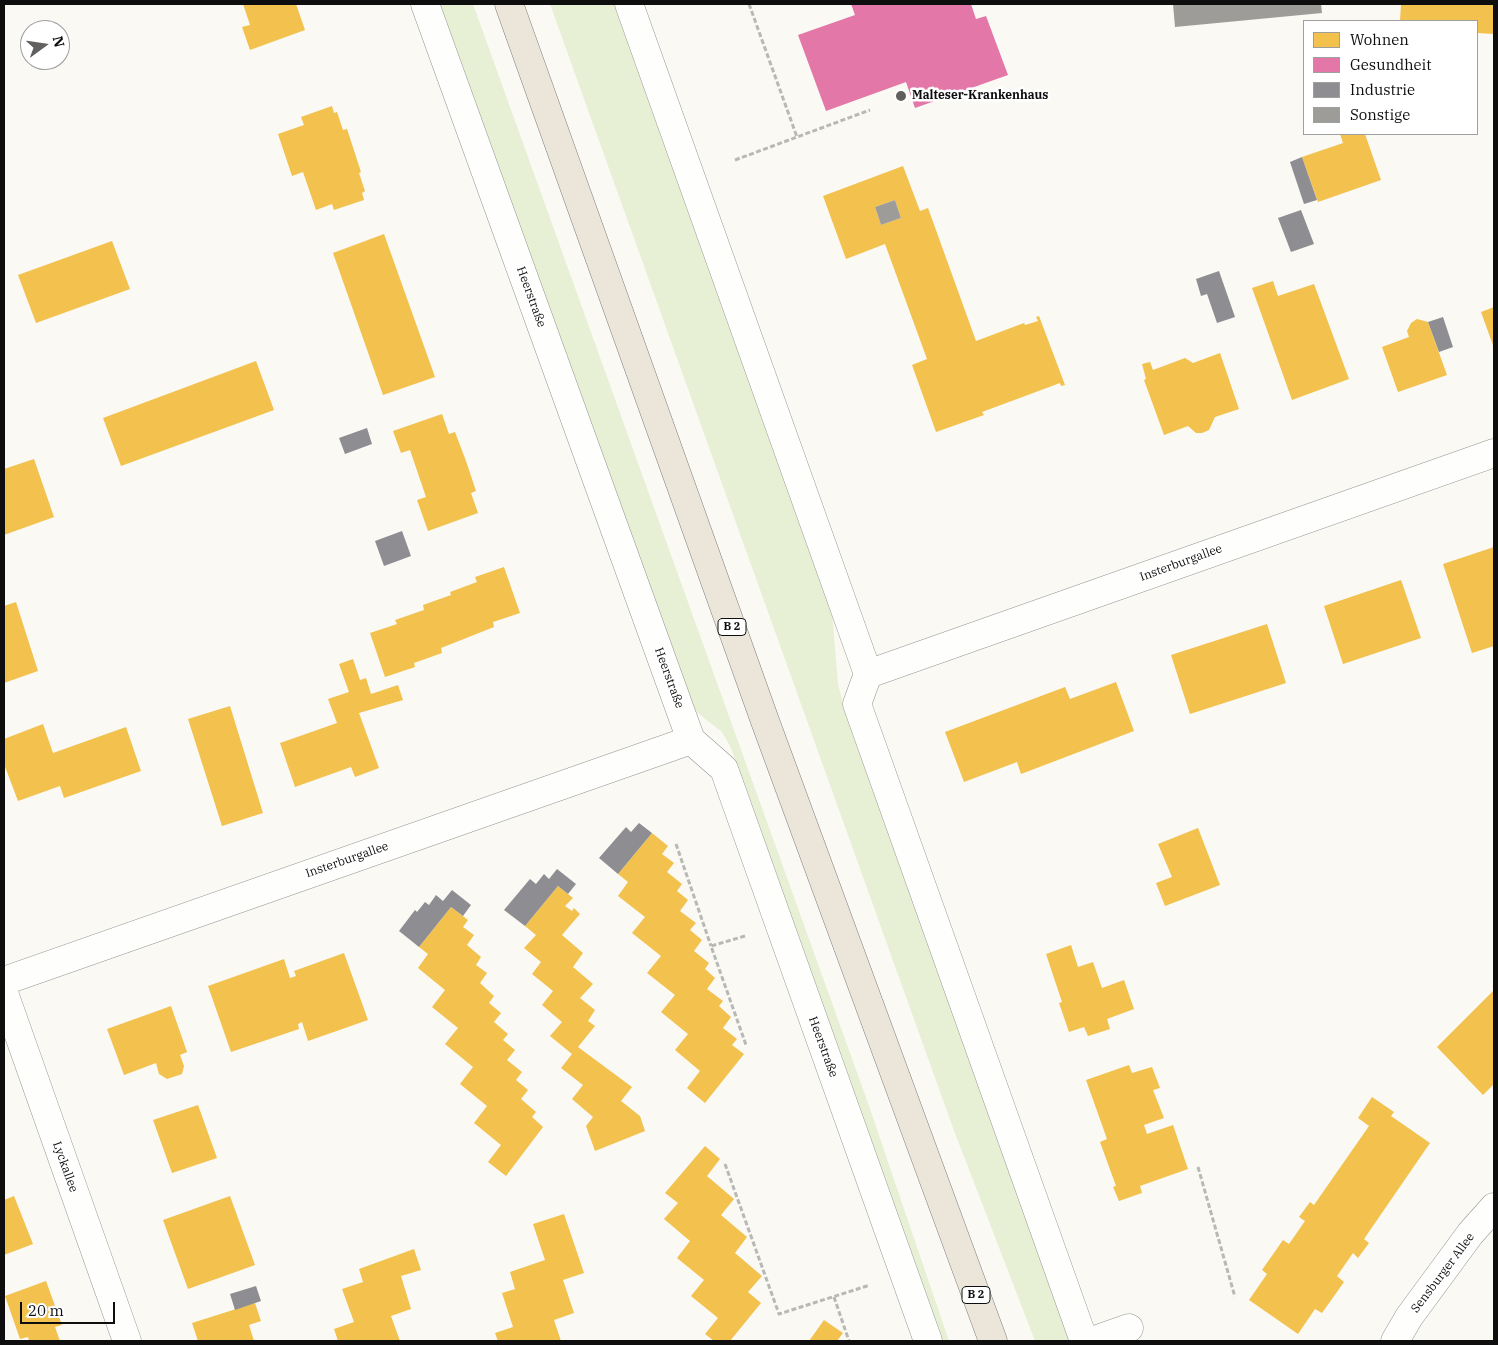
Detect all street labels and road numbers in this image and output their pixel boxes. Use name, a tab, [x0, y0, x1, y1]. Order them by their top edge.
street label: Heerstraße	[513, 265, 549, 329]
street label: Insterburgallee	[1138, 541, 1224, 585]
road number: B 2	[718, 618, 746, 636]
street label: Heerstraße	[651, 646, 687, 710]
street label: Insterburgallee	[304, 839, 390, 881]
street label: Heerstraße	[805, 1015, 841, 1079]
street label: Lyckallee	[49, 1140, 81, 1194]
street label: Sensburger Allee	[1408, 1230, 1478, 1316]
road number: B 2	[962, 1286, 990, 1304]

